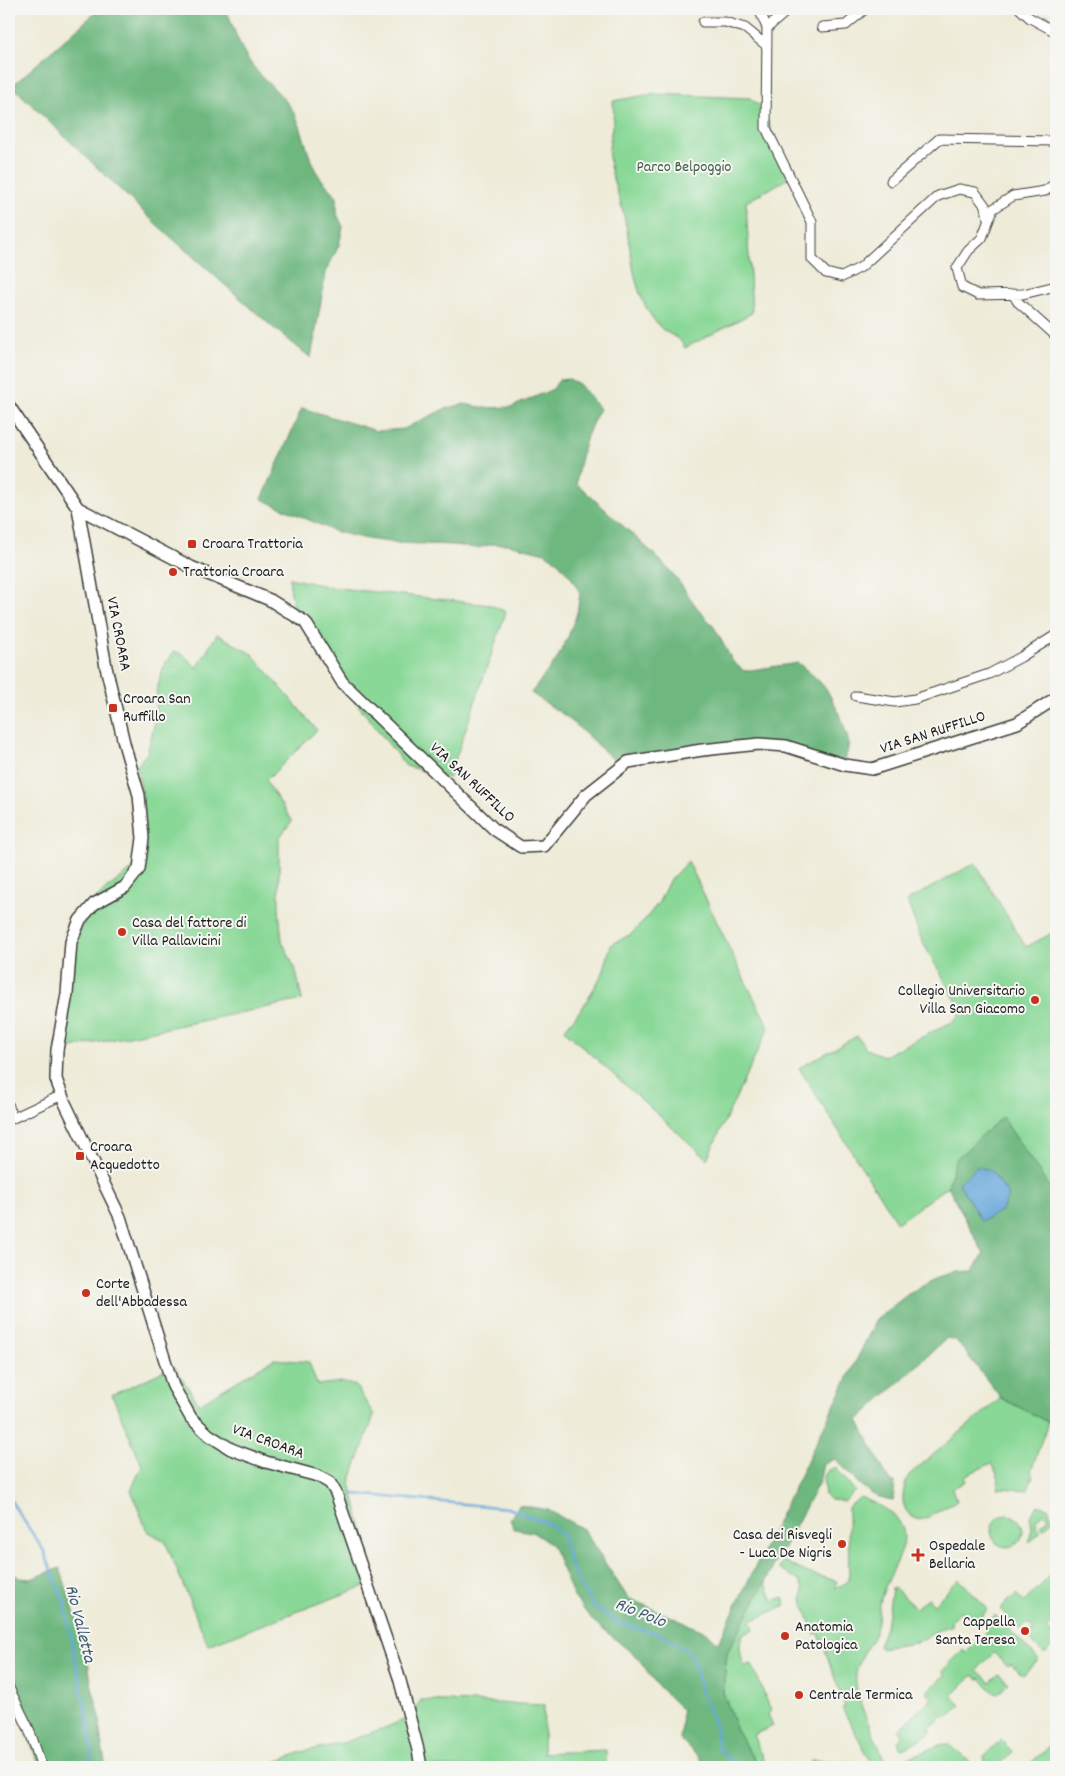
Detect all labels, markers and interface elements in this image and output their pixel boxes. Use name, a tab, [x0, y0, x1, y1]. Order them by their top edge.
park label: Parco Belpoggio	[637, 156, 731, 179]
place label: Croara Trattoria	[202, 533, 303, 556]
marker: Croara Trattoria	[186, 538, 198, 550]
place label: Trattoria Croara	[183, 561, 284, 584]
marker: Trattoria Croara	[167, 566, 179, 578]
street label: VIA CROARA	[100, 595, 137, 673]
place label: Croara San Ruffillo	[123, 688, 191, 729]
marker: Croara San Ruffillo	[107, 702, 119, 714]
street label: VIA SAN RUFFILLO	[877, 705, 989, 761]
street label: VIA SAN RUFFILLO	[424, 737, 520, 829]
place label: Casa del fattore di Villa Pallavicini	[132, 912, 247, 953]
marker: Casa del fattore di Villa Pallavicini	[116, 926, 128, 938]
place label: Collegio Universitario Villa San Giacomo	[898, 980, 1025, 1021]
marker: Collegio Universitario Villa San Giacomo	[1029, 994, 1041, 1006]
place label: Croara Acquedotto	[90, 1136, 160, 1177]
marker: Croara Acquedotto	[74, 1150, 86, 1162]
place label: Corte dell'Abbadessa	[96, 1273, 187, 1314]
marker: Corte dell'Abbadessa	[80, 1287, 92, 1299]
street label: VIA CROARA	[229, 1418, 308, 1466]
place label: Casa dei Risvegli - Luca De Nigris	[733, 1524, 832, 1565]
place label: Ospedale Bellaria	[929, 1535, 985, 1576]
marker: Casa dei Risvegli - Luca De Nigris	[836, 1538, 848, 1550]
marker: Ospedale Bellaria	[911, 1548, 925, 1562]
water label: Rio Valletta	[57, 1582, 101, 1667]
water label: Rio Polo	[611, 1593, 670, 1636]
place label: Cappella Santa Teresa	[935, 1611, 1015, 1652]
place label: Anatomia Patologica	[795, 1616, 858, 1657]
marker: Cappella Santa Teresa	[1019, 1625, 1031, 1637]
marker: Anatomia Patologica	[779, 1630, 791, 1642]
place label: Centrale Termica	[809, 1684, 913, 1707]
marker: Centrale Termica	[793, 1689, 805, 1701]

